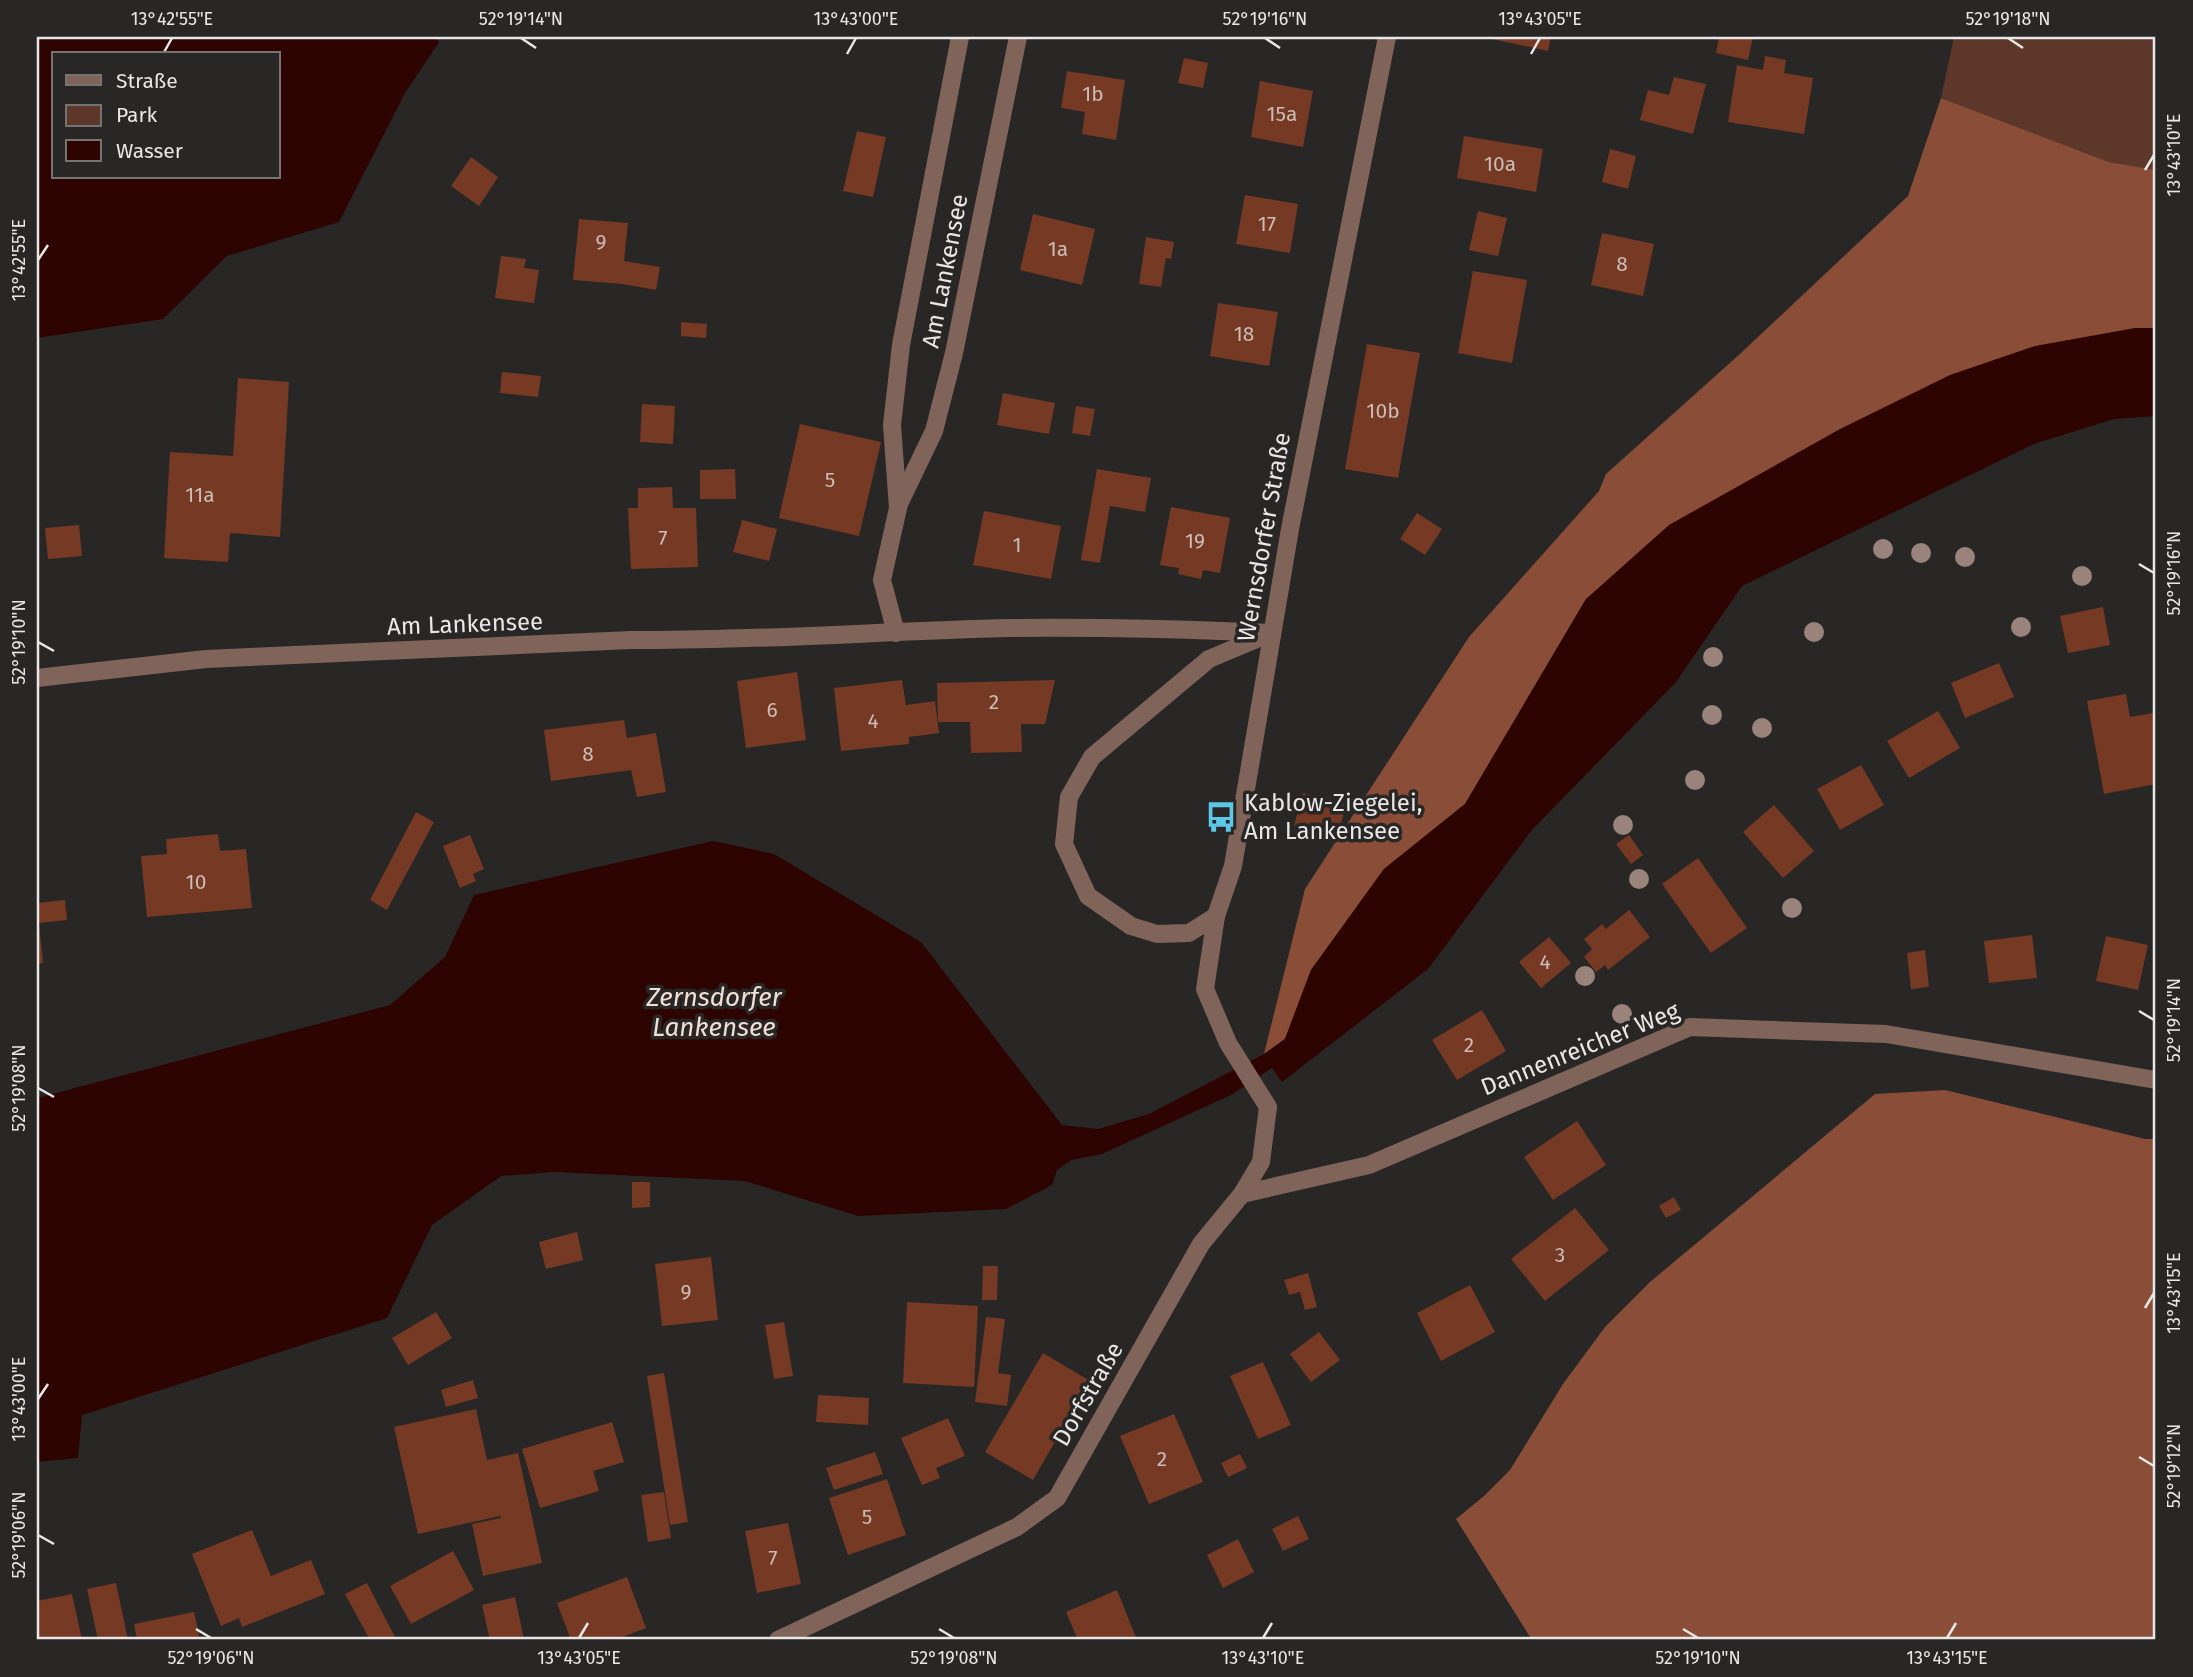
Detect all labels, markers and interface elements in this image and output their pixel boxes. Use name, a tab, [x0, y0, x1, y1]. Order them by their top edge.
text: 13°42'55"E	[131, 8, 213, 30]
text: 52°19'14"N	[479, 8, 563, 30]
text: 13°43'00"E	[814, 8, 898, 30]
text: 52°19'16"N	[1223, 8, 1307, 30]
text: 13°43'05"E	[1498, 8, 1582, 30]
text: 52°19'18"N	[1965, 8, 2051, 30]
legend	[52, 52, 280, 178]
text: Straße	[116, 68, 178, 94]
house number: 1b	[1082, 81, 1104, 107]
house number: 15a	[1266, 101, 1298, 127]
text: Park	[116, 102, 158, 128]
text: 13°43'10"E	[2163, 114, 2185, 196]
text: Wasser	[116, 138, 183, 164]
house number: 10a	[1484, 151, 1516, 177]
street label: Am Lankensee	[916, 192, 974, 350]
house number: 17	[1258, 211, 1276, 237]
text: 13°42'55"E	[8, 219, 30, 301]
house number: 9	[595, 229, 607, 255]
house number: 1a	[1048, 236, 1068, 262]
house number: 8	[1616, 251, 1628, 277]
house number: 18	[1234, 321, 1254, 347]
house number: 10b	[1366, 398, 1400, 424]
street label: Wernsdorfer Straße	[1232, 430, 1296, 644]
house number: 5	[825, 467, 835, 493]
house number: 11a	[185, 482, 215, 508]
house number: 7	[658, 525, 668, 551]
house number: 19	[1185, 528, 1205, 554]
text: 52°19'16"N	[2163, 531, 2185, 615]
house number: 1	[1012, 532, 1022, 558]
text: 52°19'10"N	[8, 599, 30, 685]
street label: Am Lankensee	[387, 607, 543, 641]
house number: 2	[989, 689, 999, 715]
house number: 6	[766, 697, 778, 723]
house number: 4	[867, 708, 879, 734]
house number: 8	[582, 741, 594, 767]
place label: Kablow-Ziegelei, Am Lankensee	[1244, 789, 1422, 845]
bus stop icon: Kablow-Ziegelei, Am Lankensee	[1204, 800, 1238, 834]
house number: 10	[186, 869, 206, 895]
house number: 4	[1539, 949, 1551, 975]
text: 52°19'14"N	[2163, 978, 2185, 1062]
water label: Zernsdorfer Lankensee	[645, 982, 783, 1043]
street label: Dannenreicher Weg	[1477, 996, 1684, 1102]
house number: 2	[1464, 1032, 1474, 1058]
text: 52°19'08"N	[8, 1044, 30, 1132]
house number: 3	[1555, 1242, 1565, 1268]
text: 13°43'15"E	[2163, 1252, 2185, 1334]
house number: 9	[680, 1279, 692, 1305]
street label: Dorfstraße	[1047, 1337, 1129, 1451]
text: 13°43'00"E	[8, 1357, 30, 1441]
text: 52°19'12"N	[2163, 1424, 2185, 1508]
house number: 2	[1157, 1446, 1167, 1472]
text: 52°19'06"N	[8, 1492, 30, 1578]
house number: 5	[862, 1504, 872, 1530]
house number: 7	[768, 1545, 778, 1571]
text: 52°19'06"N	[168, 1647, 254, 1669]
text: 13°43'05"E	[537, 1647, 621, 1669]
text: 52°19'08"N	[910, 1647, 998, 1669]
text: 13°43'10"E	[1222, 1647, 1304, 1669]
text: 52°19'10"N	[1655, 1647, 1741, 1669]
text: 13°43'15"E	[1906, 1647, 1988, 1669]

